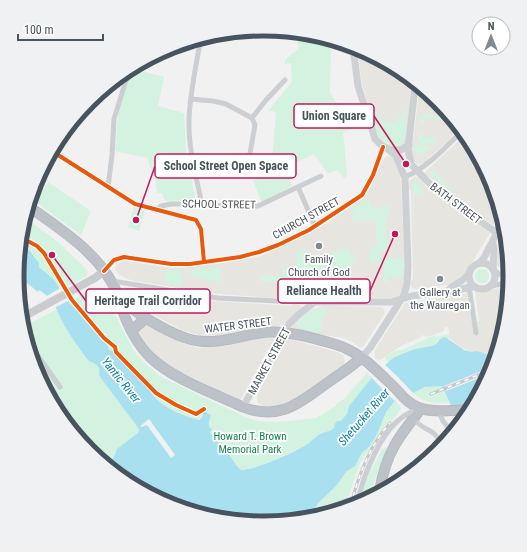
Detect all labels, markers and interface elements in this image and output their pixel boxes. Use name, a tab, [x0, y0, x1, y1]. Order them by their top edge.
scale bar	[18, 16, 103, 42]
north arrow	[471, 16, 511, 56]
text: N	[488, 20, 495, 33]
text: 100 m	[24, 23, 54, 37]
callout: Union Square	[294, 104, 374, 128]
text: Union Square	[302, 109, 366, 123]
callout: School Street Open Space	[155, 154, 296, 178]
text: School Street Open Space	[164, 159, 289, 173]
street label: BATH STREET	[428, 180, 484, 227]
street label: CHURCH STREET	[270, 195, 342, 242]
street label: SCHOOL STREET	[182, 197, 256, 212]
marker: Family Church of God	[314, 241, 324, 251]
place label: Family Church of God	[288, 253, 350, 279]
marker: Gallery at the Wauregan	[435, 274, 445, 284]
callout: Reliance Health	[278, 279, 370, 303]
text: Reliance Health	[286, 284, 362, 298]
place label: Gallery at the Wauregan	[410, 286, 470, 312]
callout: Heritage Trail Corridor	[86, 289, 210, 313]
text: Heritage Trail Corridor	[94, 294, 202, 308]
street label: WATER STREET	[204, 315, 273, 336]
street label: MARKET STREET	[246, 325, 293, 397]
water label: Yantic River	[99, 355, 144, 406]
water label: Shetucket River	[335, 385, 393, 448]
park label: Howard T. Brown Memorial Park	[213, 430, 287, 456]

